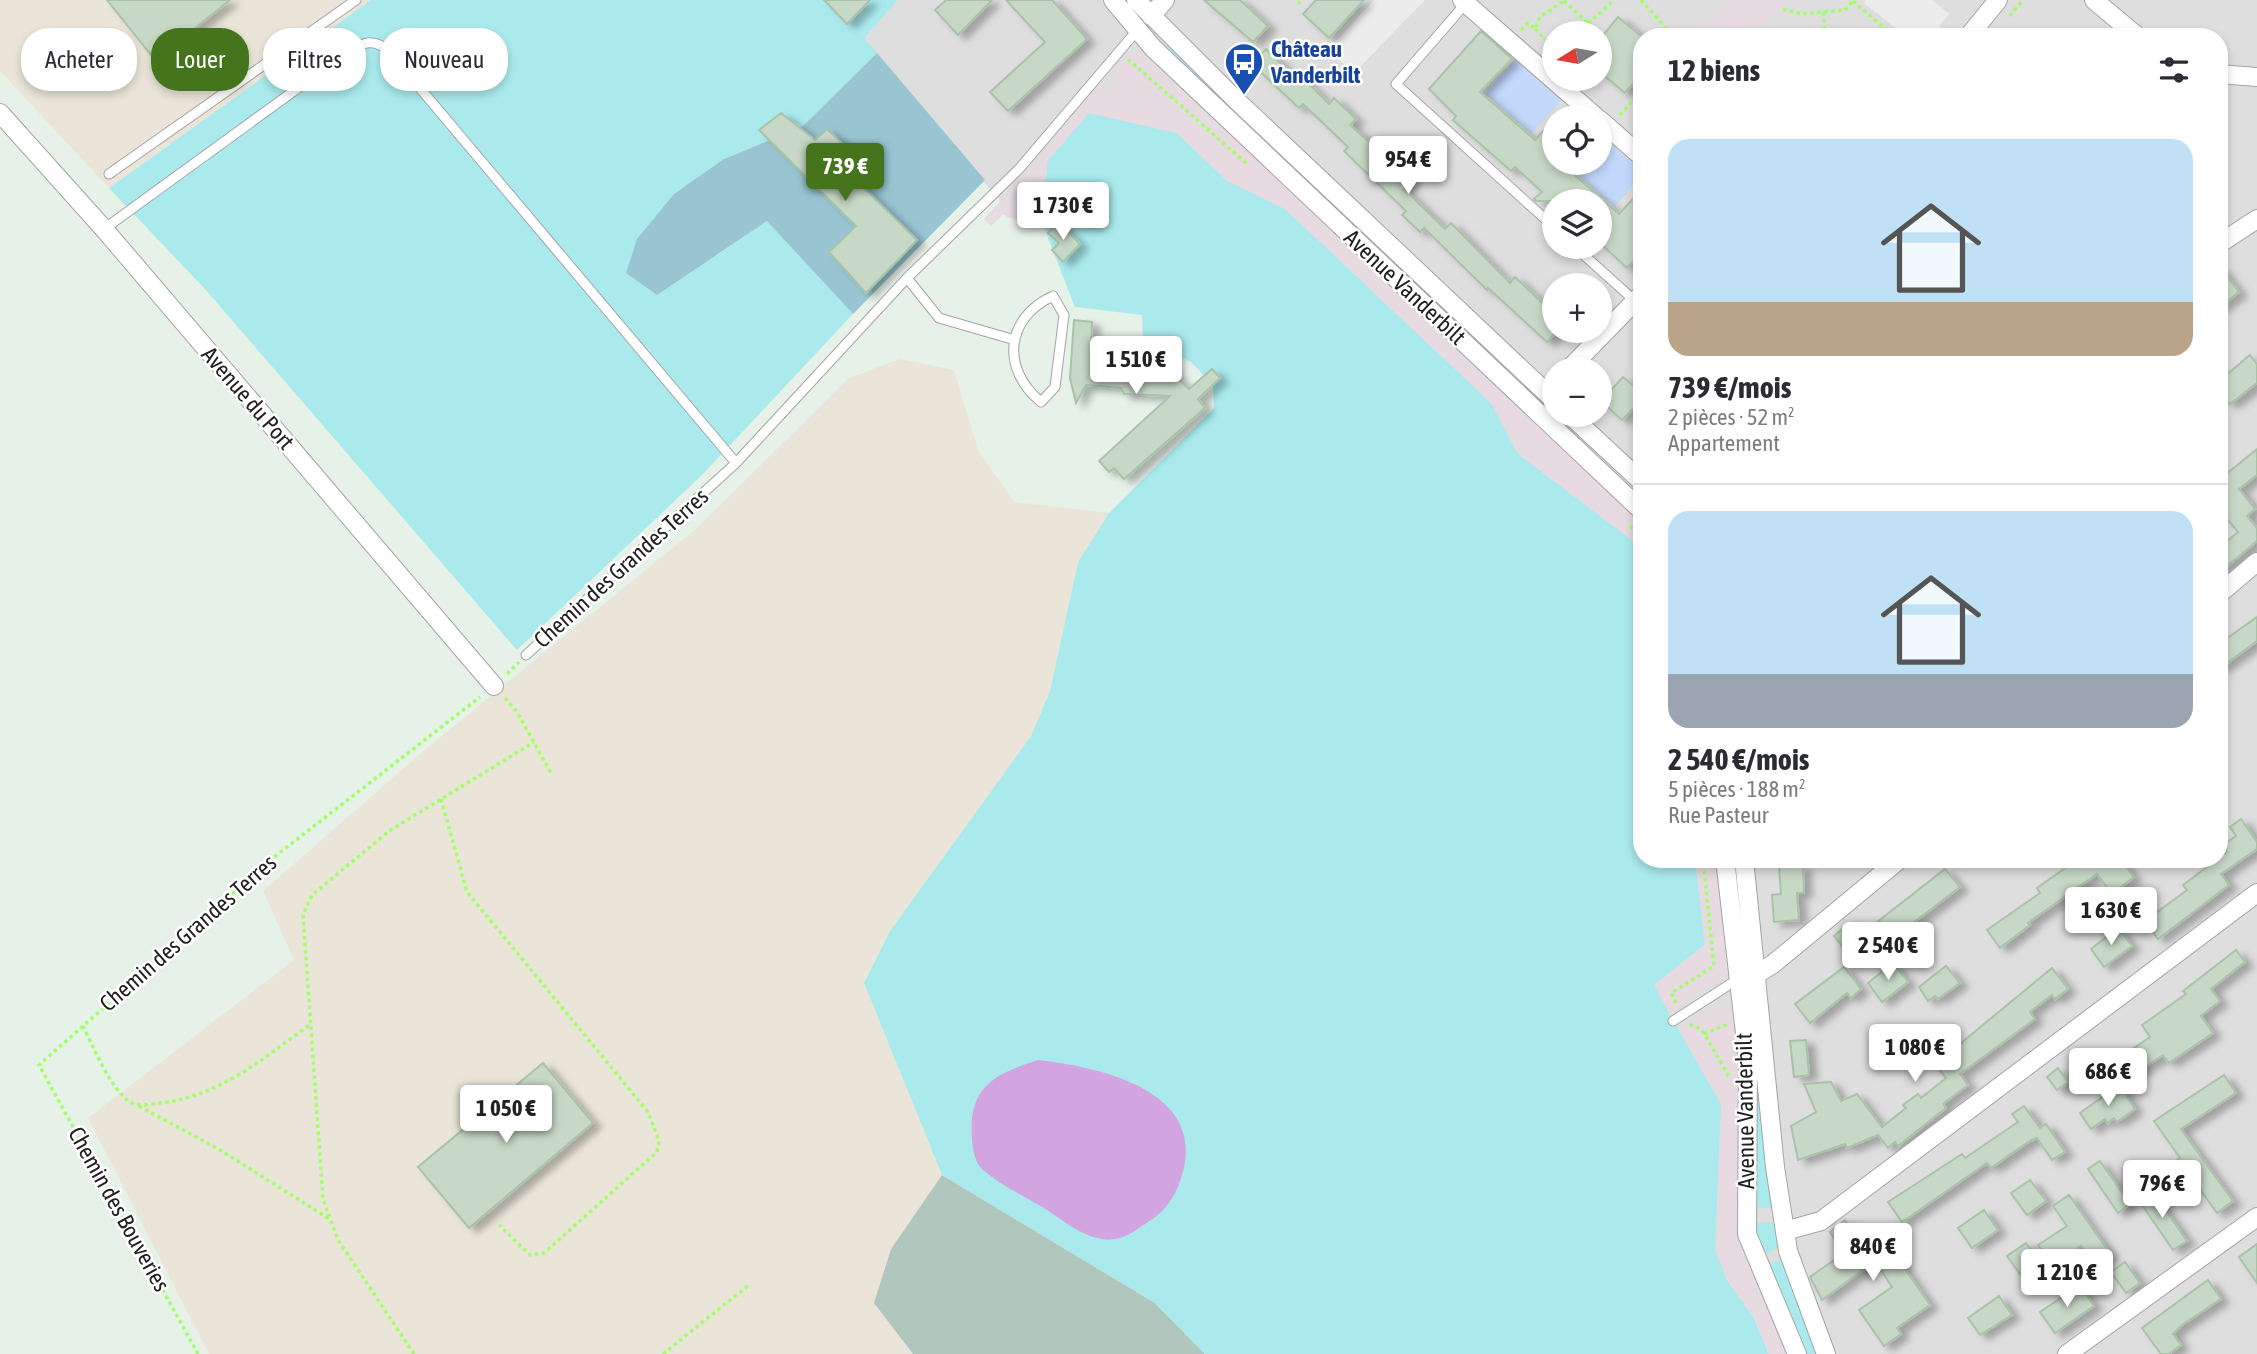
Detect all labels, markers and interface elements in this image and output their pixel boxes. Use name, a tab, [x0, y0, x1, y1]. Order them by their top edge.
north arrow	[1542, 21, 1612, 91]
map controls	[1542, 21, 1612, 427]
chip: Acheter	[21, 28, 137, 91]
chip: Louer	[151, 28, 249, 91]
chip: Filtres	[263, 28, 366, 91]
chip: Nouveau	[380, 28, 508, 91]
place label: Château Vanderbilt	[1270, 36, 1361, 88]
bus stop icon: Château Vanderbilt	[1223, 41, 1265, 96]
icon: filters	[2155, 51, 2193, 89]
text: 12 biens	[1668, 53, 1760, 87]
button: locate	[1542, 105, 1612, 175]
pin: 954 €	[1359, 136, 1457, 196]
pin: 739 €	[796, 144, 894, 203]
text: 954 €	[1385, 146, 1431, 172]
text: 739 €	[822, 153, 868, 179]
pin: 1 730 €	[998, 182, 1128, 242]
icon: home	[1868, 185, 1994, 311]
button: layers	[1542, 189, 1612, 259]
text: 1 730 €	[1033, 192, 1093, 218]
street label: Avenue Vanderbilt	[1339, 224, 1471, 350]
button: +	[1542, 273, 1612, 343]
pin: 1 510 €	[1071, 336, 1201, 396]
street label: Avenue du Port	[197, 342, 299, 454]
text: 1 510 €	[1106, 346, 1166, 372]
button: −	[1542, 357, 1612, 427]
text: 739 €/mois	[1668, 370, 1791, 404]
text: 2 pièces · 52 m²	[1668, 404, 1795, 430]
text: Appartement	[1668, 430, 1780, 456]
street label: Chemin des Grandes Terres	[529, 483, 713, 653]
icon: home	[1868, 557, 1994, 683]
text: 2 540 €/mois	[1668, 742, 1809, 776]
text: 5 pièces · 188 m²	[1668, 776, 1805, 802]
text: Rue Pasteur	[1668, 802, 1769, 828]
street label: Chemin des Grandes Terres	[95, 849, 281, 1017]
pin: 1 630 €	[2046, 888, 2176, 947]
text: 1 630 €	[2081, 897, 2141, 923]
pin: 2 540 €	[1823, 922, 1953, 982]
text: 2 540 €	[1858, 932, 1918, 958]
pin: 1 080 €	[1850, 1024, 1980, 1084]
street label: Avenue Vanderbilt	[1731, 1033, 1759, 1189]
text: 1 080 €	[1885, 1034, 1945, 1060]
pin: 686 €	[2059, 1048, 2157, 1108]
text: 686 €	[2085, 1058, 2131, 1084]
pin: 1 050 €	[441, 1086, 571, 1145]
text: 1 050 €	[476, 1095, 536, 1121]
street label: Chemin des Bouveries	[63, 1122, 175, 1296]
pin: 796 €	[2113, 1160, 2211, 1220]
text: 796 €	[2139, 1170, 2185, 1196]
pin: 840 €	[1824, 1224, 1922, 1283]
text: 840 €	[1850, 1233, 1896, 1259]
pin: 1 210 €	[2002, 1250, 2132, 1309]
text: 1 210 €	[2037, 1259, 2097, 1285]

